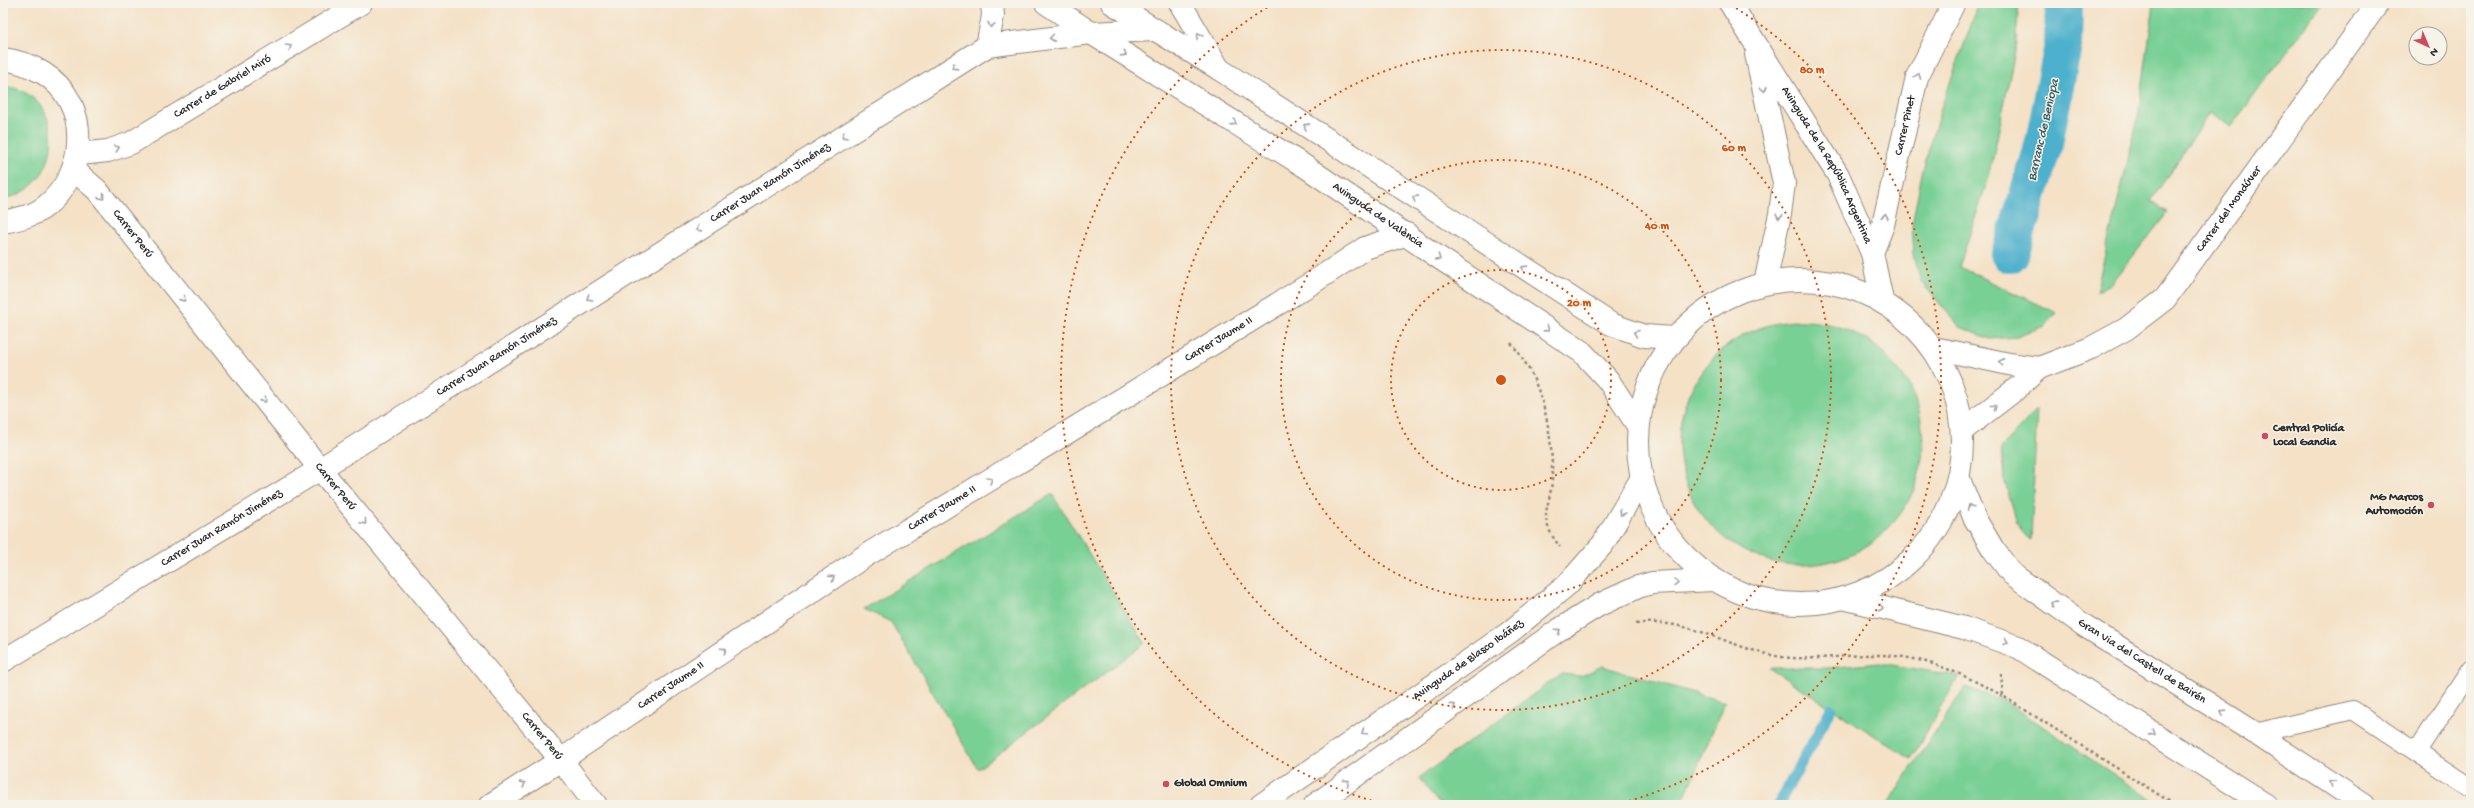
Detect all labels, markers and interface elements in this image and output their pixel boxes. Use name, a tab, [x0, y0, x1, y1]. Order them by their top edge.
one-way arrow	[988, 21, 996, 28]
north arrow	[2408, 26, 2448, 66]
one-way arrow	[1049, 33, 1055, 42]
one-way arrow	[1197, 33, 1204, 40]
one-way arrow	[285, 44, 292, 51]
text: N	[2427, 45, 2440, 59]
one-way arrow	[1120, 49, 1127, 57]
street label: Carrer de Gabriel Miró	[171, 52, 274, 122]
one-way arrow	[951, 62, 958, 70]
text: 80 m	[1800, 64, 1825, 78]
one-way arrow	[1914, 73, 1922, 80]
water label: Barranc de Beniopa	[2025, 77, 2063, 182]
street label: Avinguda de la República Argentina	[1777, 84, 1874, 246]
one-way arrow	[1760, 86, 1768, 92]
street label: Carrer Pinet	[1892, 93, 1920, 157]
one-way arrow	[1230, 118, 1237, 125]
one-way arrow	[1303, 123, 1310, 131]
one-way arrow	[841, 132, 848, 139]
street label: Carrer Juan Ramón Jiménez	[708, 140, 834, 227]
text: 60 m	[1722, 142, 1747, 156]
one-way arrow	[113, 144, 120, 152]
street label: Carrer del Mondúver	[2194, 163, 2266, 255]
street label: Avinguda de València	[1329, 180, 1426, 252]
one-way arrow	[97, 192, 104, 199]
one-way arrow	[1412, 195, 1419, 202]
street label: Carrer Perú	[109, 207, 156, 261]
one-way arrow	[1776, 213, 1784, 220]
one-way arrow	[1881, 213, 1889, 219]
text: 40 m	[1644, 220, 1669, 234]
one-way arrow	[696, 224, 703, 231]
one-way arrow	[1434, 253, 1441, 260]
one-way arrow	[1521, 266, 1528, 273]
one-way arrow	[586, 293, 593, 301]
one-way arrow	[178, 294, 185, 301]
text: 20 m	[1567, 297, 1592, 311]
street label: Carrer Juan Ramón Jiménez	[434, 313, 560, 400]
street label: Carrer Jaume II	[1183, 314, 1256, 366]
one-way arrow	[1543, 324, 1550, 332]
one-way arrow	[1633, 330, 1640, 338]
one-way arrow	[1997, 359, 2004, 367]
centre of rings	[1494, 373, 1508, 387]
one-way arrow	[260, 395, 267, 402]
one-way arrow	[1989, 404, 1996, 411]
place label: Central Policía Local Gandia	[2272, 422, 2345, 450]
marker: Central Policía Local Gandia	[2260, 431, 2270, 441]
street label: Carrer Perú	[311, 460, 359, 514]
one-way arrow	[986, 477, 993, 484]
street label: Carrer Jaume II	[906, 483, 979, 535]
street label: Carrer Juan Ramón Jiménez	[159, 486, 286, 570]
place label: MG Marcos Automoción	[2365, 491, 2424, 519]
marker: MG Marcos Automoción	[2426, 500, 2436, 510]
one-way arrow	[1966, 504, 1974, 511]
one-way arrow	[1620, 509, 1627, 516]
one-way arrow	[359, 518, 366, 525]
one-way arrow	[828, 576, 835, 583]
one-way arrow	[1673, 578, 1679, 586]
one-way arrow	[2050, 602, 2057, 609]
one-way arrow	[1878, 603, 1884, 611]
street label: Avinguda de Blasco Ibáñez	[1411, 616, 1527, 704]
street label: Gran Via del Castell de Bairén	[2075, 616, 2209, 707]
one-way arrow	[1554, 628, 1561, 636]
one-way arrow	[2003, 638, 2010, 646]
one-way arrow	[720, 648, 727, 655]
street label: Carrer Jaume II	[636, 659, 707, 713]
one-way arrow	[1448, 704, 1455, 711]
street label: Carrer Perú	[518, 710, 566, 763]
one-way arrow	[2220, 710, 2227, 717]
one-way arrow	[1362, 727, 1369, 734]
one-way arrow	[2149, 728, 2156, 736]
place label: Global Omnium	[1174, 777, 1248, 791]
marker: Global Omnium	[1161, 779, 1171, 789]
one-way arrow	[1343, 779, 1350, 787]
one-way arrow	[2329, 781, 2336, 788]
one-way arrow	[519, 782, 526, 789]

